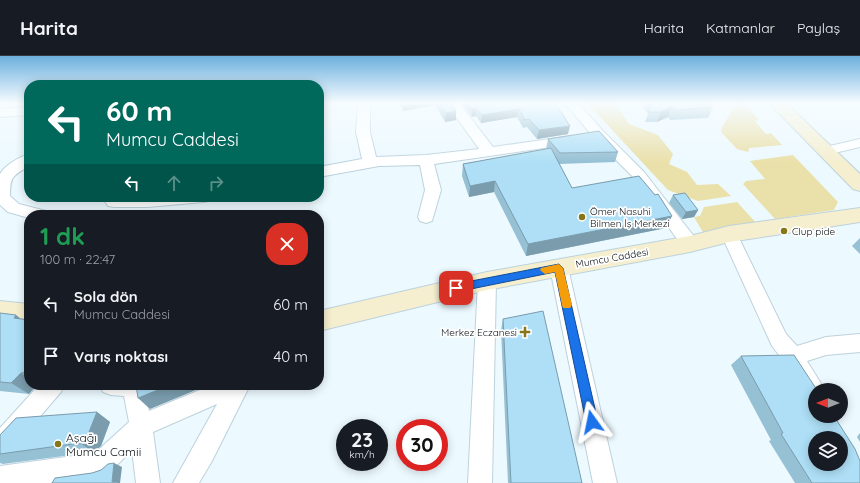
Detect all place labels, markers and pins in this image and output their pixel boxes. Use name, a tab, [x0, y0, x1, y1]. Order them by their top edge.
place label: Ömer Nasuhi Bilmen İş Merkezi	[590, 205, 670, 230]
marker: Ömer Nasuhi Bilmen İş Merkezi	[577, 212, 587, 222]
place label: Clup pide	[792, 225, 836, 238]
marker: Clup pide	[779, 226, 789, 236]
pin	[439, 271, 473, 305]
place label: Merkez Eczanesi	[441, 326, 517, 339]
marker: Merkez Eczanesi	[520, 327, 530, 337]
place label: Aşağı Mumcu Camii	[66, 430, 141, 459]
marker: Aşağı Mumcu Camii	[53, 439, 63, 449]

